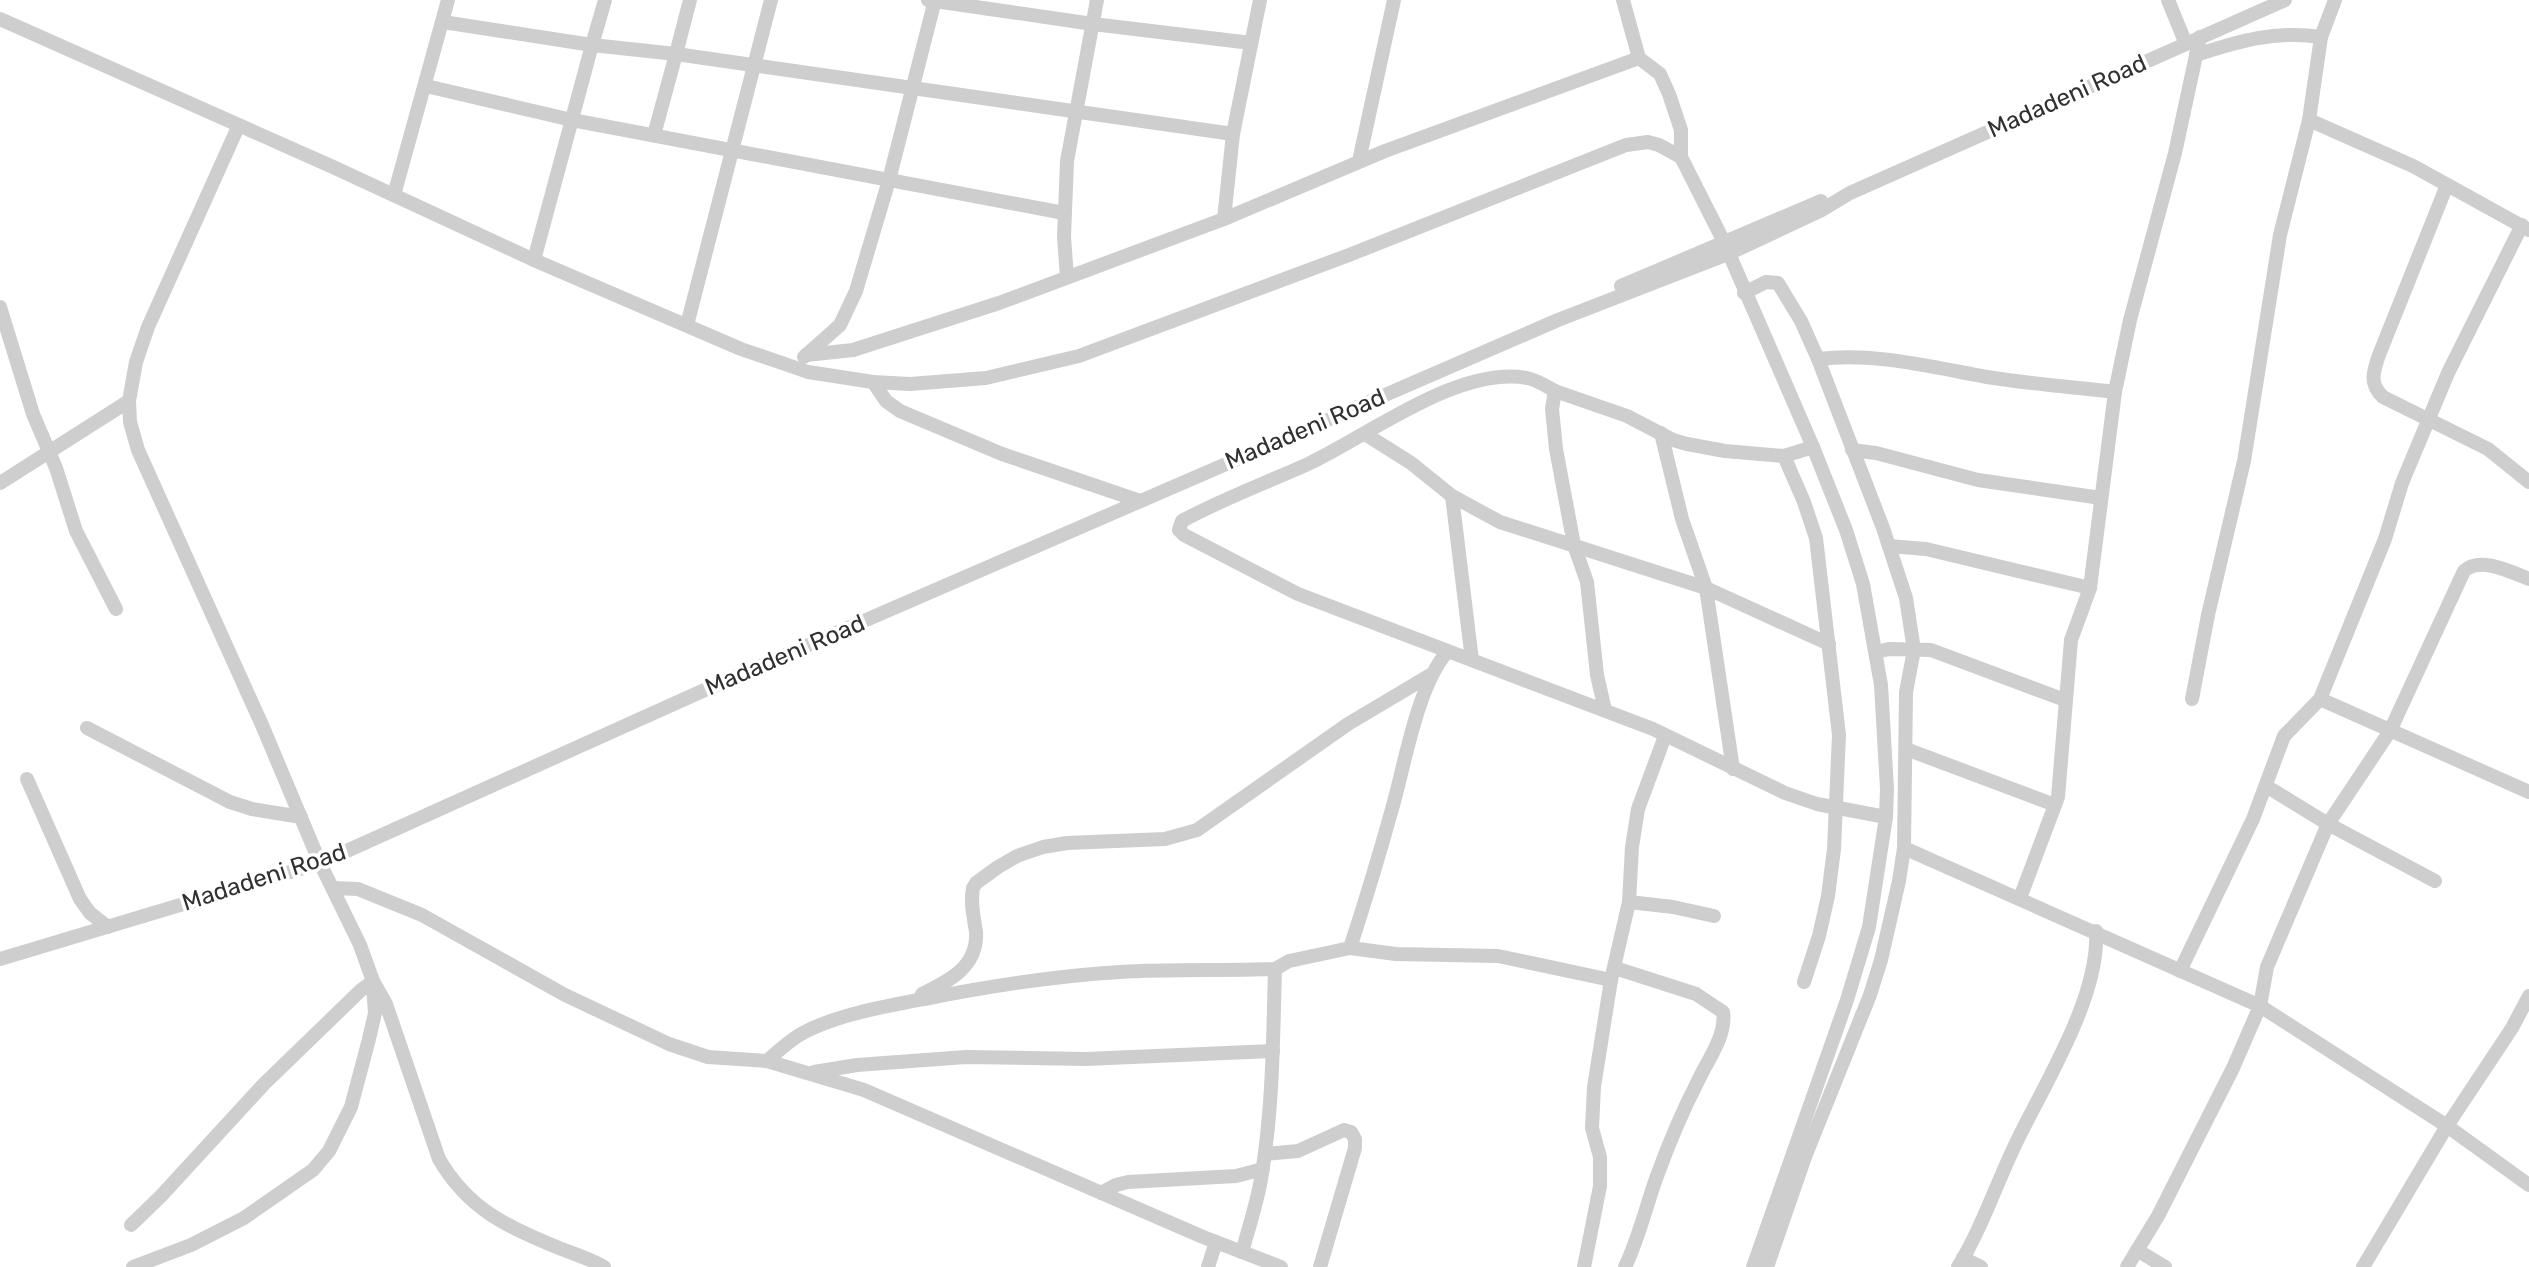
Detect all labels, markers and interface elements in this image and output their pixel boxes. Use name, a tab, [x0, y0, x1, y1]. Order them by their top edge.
street label: Madadeni Road	[1983, 49, 2151, 143]
street label: Madadeni Road	[1221, 383, 1389, 475]
street label: Madadeni Road	[701, 609, 869, 701]
street label: Madadeni Road	[179, 837, 349, 917]

